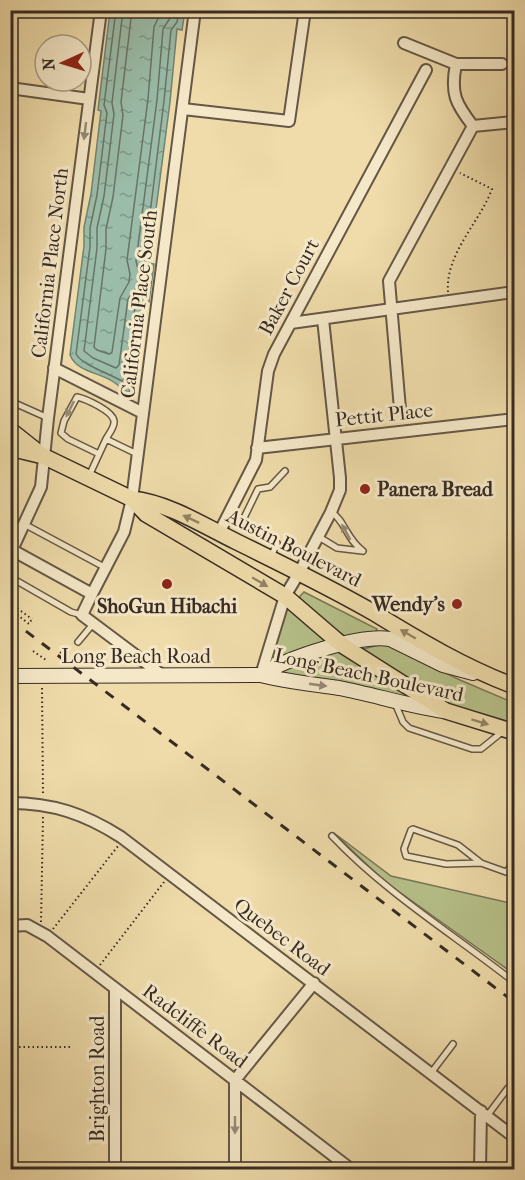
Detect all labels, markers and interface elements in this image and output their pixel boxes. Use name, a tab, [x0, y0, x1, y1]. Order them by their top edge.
north arrow	[33, 33, 93, 93]
text: N	[39, 56, 58, 71]
one-way arrow	[80, 122, 90, 141]
street label: California Place North	[27, 166, 73, 359]
street label: California Place South	[116, 208, 162, 400]
street label: Baker Court	[254, 235, 324, 339]
street label: Pettit Place	[334, 398, 434, 432]
one-way arrow	[65, 400, 75, 417]
place label: Panera Bread	[377, 478, 494, 501]
marker: Panera Bread	[358, 482, 372, 496]
street label: Austin Boulevard	[222, 504, 366, 592]
one-way arrow	[182, 515, 199, 524]
one-way arrow	[341, 523, 351, 540]
marker: ShoGun Hibachi	[160, 577, 174, 591]
one-way arrow	[252, 577, 269, 587]
place label: Wendy's	[371, 593, 446, 616]
place label: ShoGun Hibachi	[97, 595, 238, 618]
marker: Wendy's	[450, 597, 464, 611]
one-way arrow	[399, 629, 416, 639]
street label: Long Beach Boulevard	[272, 644, 467, 707]
street label: Long Beach Road	[61, 645, 212, 668]
one-way arrow	[309, 681, 328, 690]
one-way arrow	[471, 718, 489, 727]
street label: Quebec Road	[229, 893, 336, 981]
street label: Radcliffe Road	[138, 979, 253, 1074]
street label: Brighton Road	[86, 1015, 109, 1142]
one-way arrow	[230, 1115, 240, 1134]

